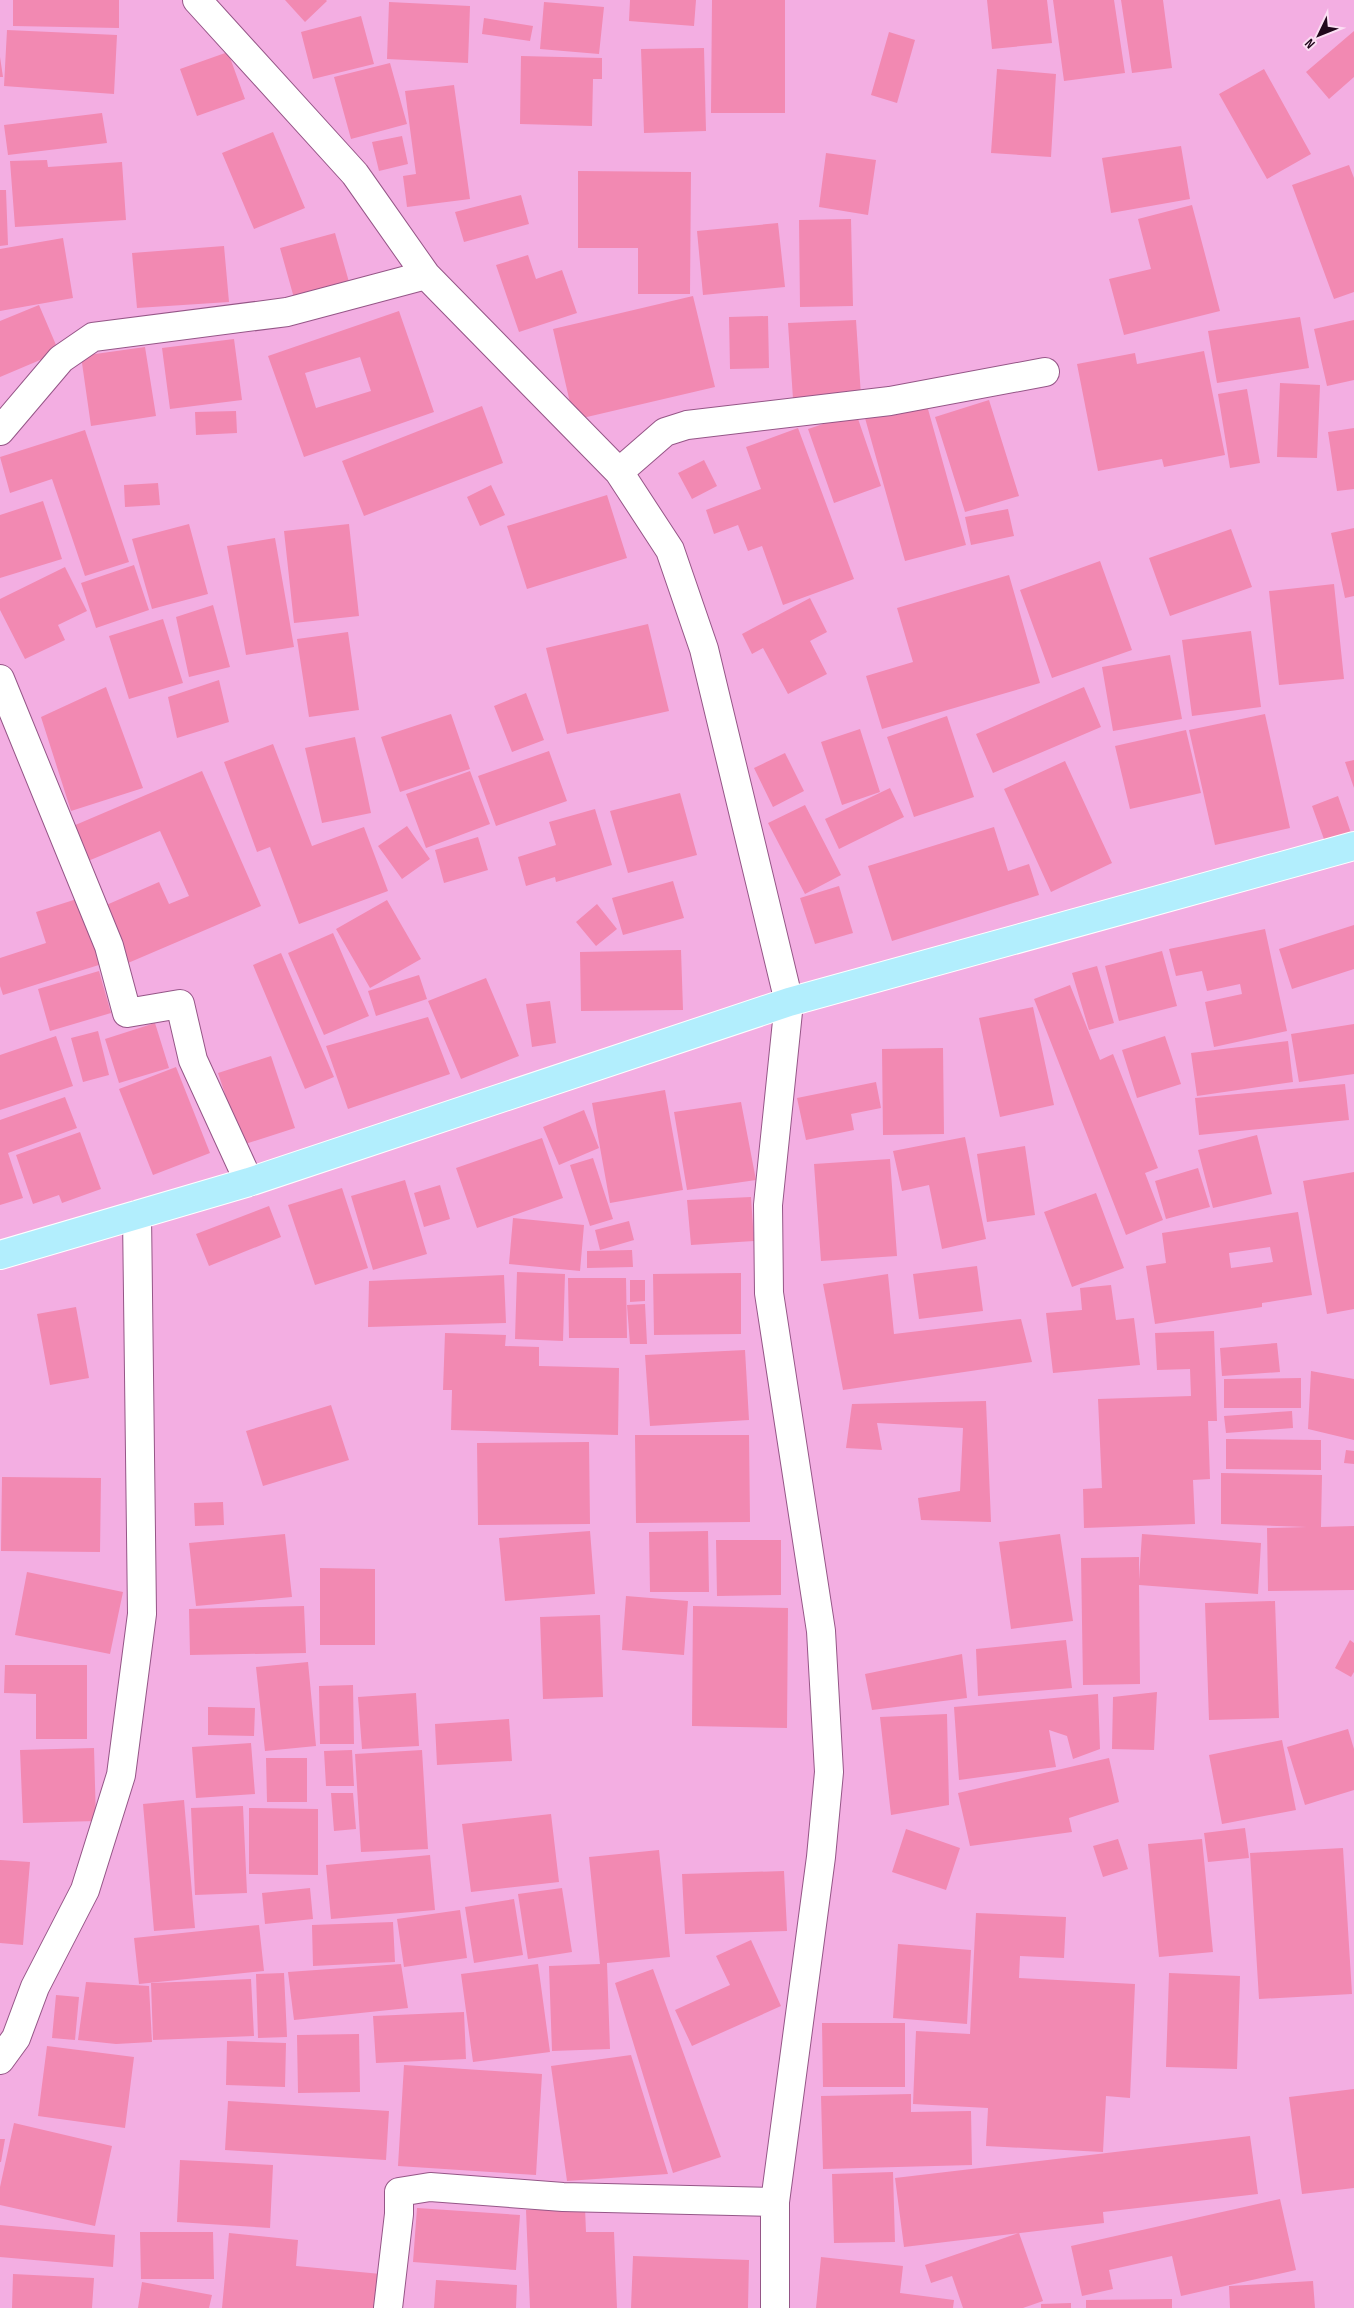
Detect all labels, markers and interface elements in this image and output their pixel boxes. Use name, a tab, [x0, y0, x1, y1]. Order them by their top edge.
north arrow	[1294, 10, 1344, 60]
text: N	[1301, 35, 1319, 52]

